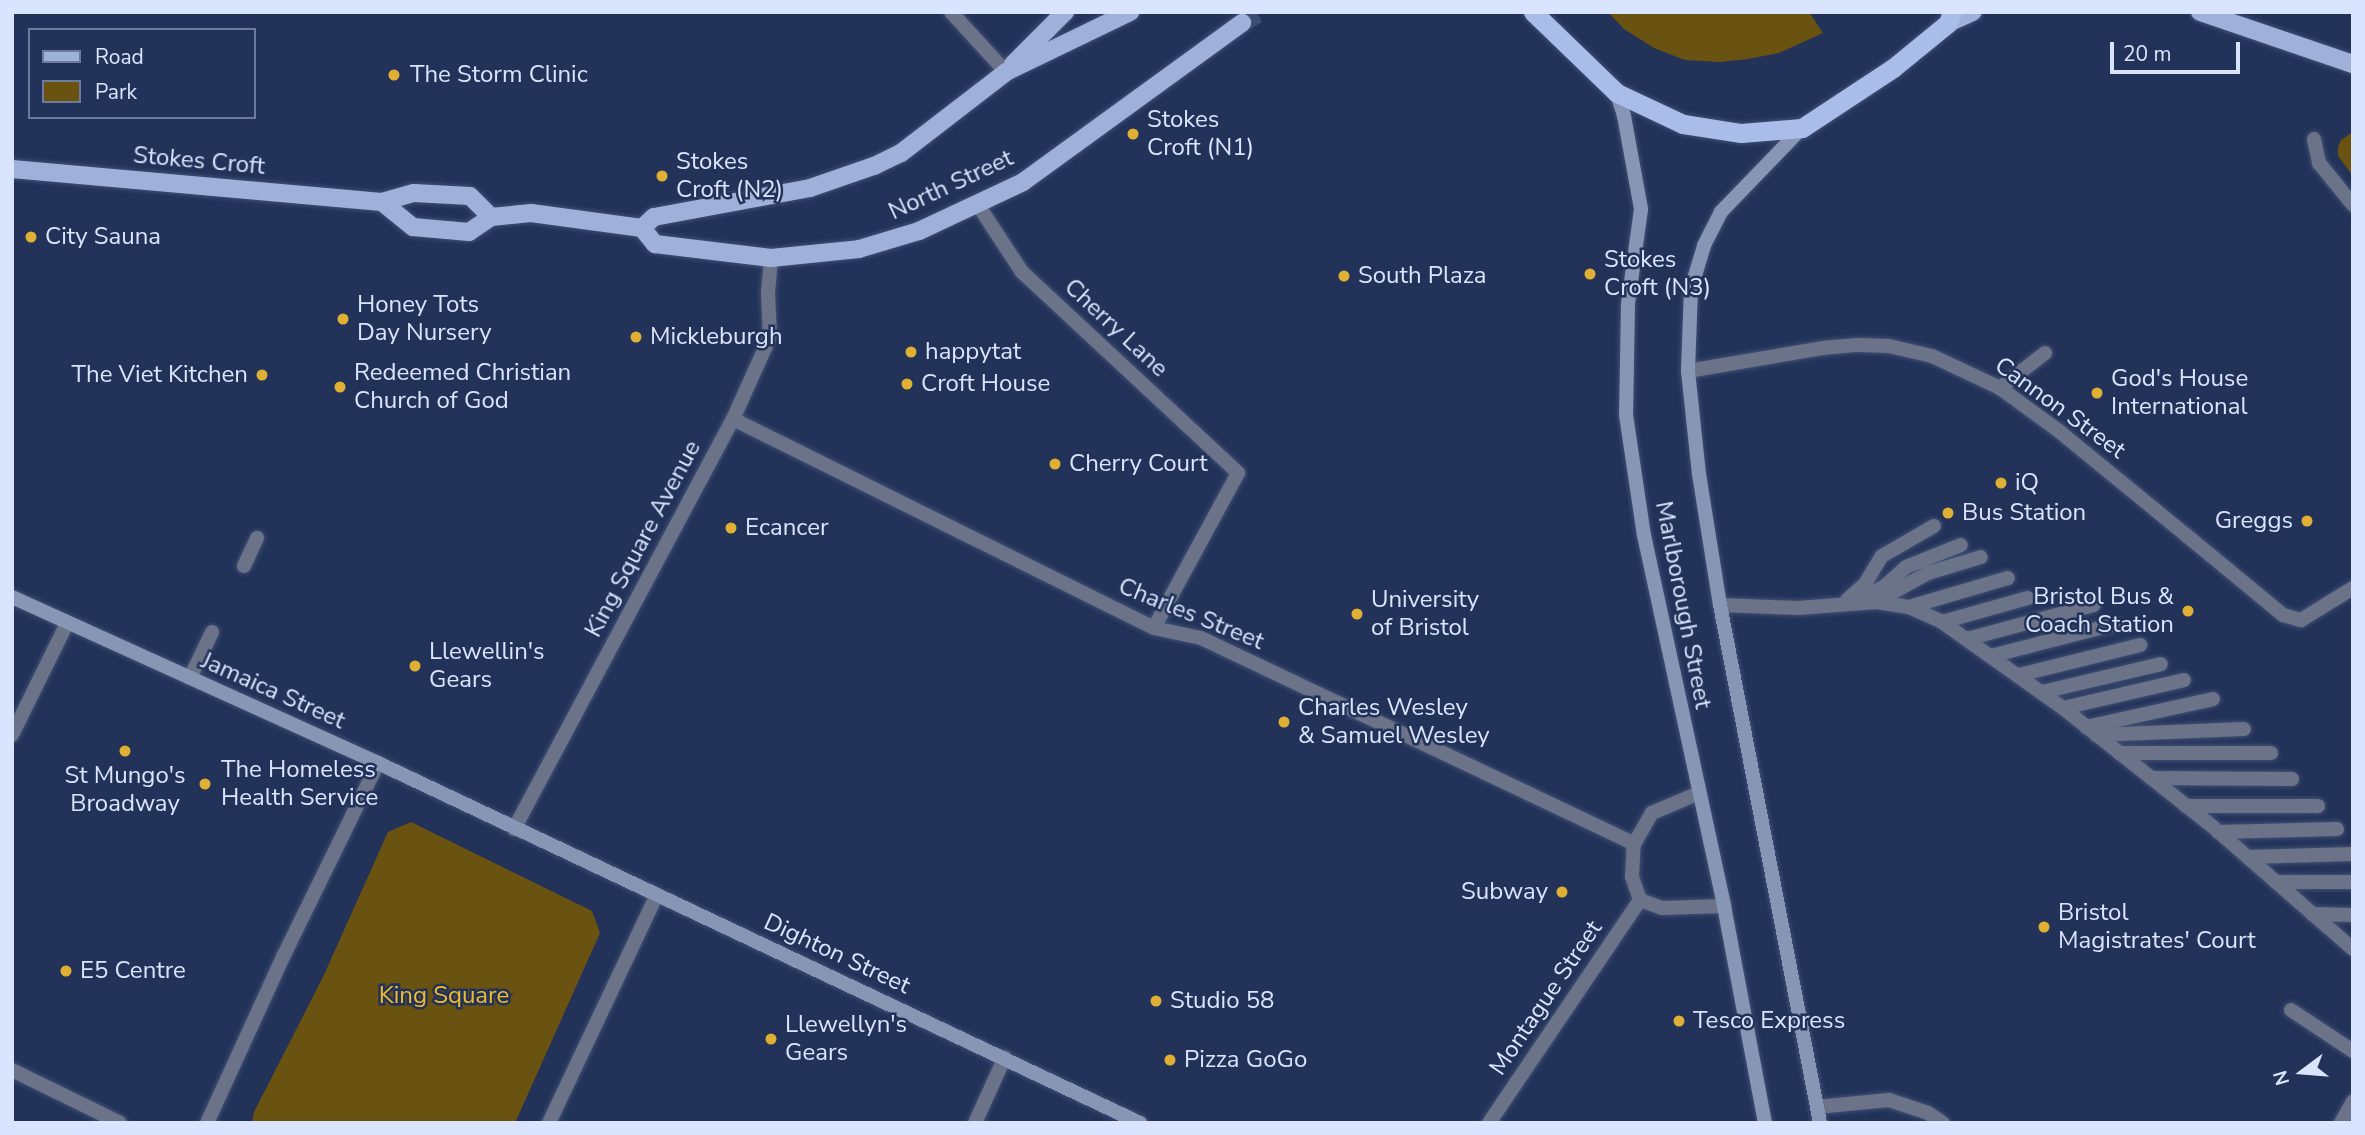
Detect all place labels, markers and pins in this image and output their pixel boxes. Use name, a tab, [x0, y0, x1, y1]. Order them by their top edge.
place label: The Storm Clinic	[410, 61, 588, 89]
marker: The Storm Clinic	[384, 65, 404, 85]
place label: Stokes Croft (N1)	[1147, 106, 1254, 162]
marker: Stokes Croft (N1)	[1125, 126, 1141, 142]
place label: Stokes Croft (N2)	[676, 148, 783, 204]
marker: Stokes Croft (N2)	[654, 168, 670, 184]
place label: City Sauna	[45, 223, 161, 251]
marker: City Sauna	[23, 229, 39, 245]
place label: Stokes Croft (N3)	[1604, 246, 1711, 302]
place label: South Plaza	[1358, 262, 1486, 290]
marker: Stokes Croft (N3)	[1582, 266, 1598, 282]
marker: South Plaza	[1336, 268, 1352, 284]
place label: Honey Tots Day Nursery	[357, 291, 492, 347]
marker: Honey Tots Day Nursery	[335, 311, 351, 327]
place label: Mickleburgh	[650, 323, 783, 351]
marker: Mickleburgh	[628, 329, 644, 345]
place label: happytat	[925, 338, 1021, 366]
marker: happytat	[903, 344, 919, 360]
place label: Redeemed Christian Church of God	[354, 359, 571, 415]
place label: The Viet Kitchen	[72, 361, 248, 389]
place label: God's House International	[2111, 365, 2248, 421]
marker: The Viet Kitchen	[254, 367, 270, 383]
place label: Croft House	[921, 370, 1050, 398]
marker: Croft House	[899, 376, 915, 392]
marker: Redeemed Christian Church of God	[332, 379, 348, 395]
marker: God's House International	[2089, 385, 2105, 401]
place label: Cherry Court	[1069, 450, 1208, 478]
marker: Cherry Court	[1047, 456, 1063, 472]
place label: iQ	[2015, 469, 2039, 497]
marker: iQ	[1993, 475, 2009, 491]
place label: Bus Station	[1962, 499, 2086, 527]
marker: Bus Station	[1940, 505, 1956, 521]
place label: Greggs	[2215, 507, 2293, 535]
marker: Greggs	[2299, 513, 2315, 529]
place label: Ecancer	[745, 514, 828, 542]
marker: Ecancer	[723, 520, 739, 536]
place label: Bristol Bus & Coach Station	[2025, 583, 2174, 639]
place label: University of Bristol	[1371, 586, 1479, 642]
marker: Bristol Bus & Coach Station	[2180, 603, 2196, 619]
marker: University of Bristol	[1349, 606, 1365, 622]
place label: Llewellin's Gears	[429, 638, 545, 694]
marker: Llewellin's Gears	[407, 658, 423, 674]
place label: Charles Wesley & Samuel Wesley	[1298, 694, 1490, 750]
marker: Charles Wesley & Samuel Wesley	[1276, 714, 1292, 730]
marker: St Mungo's Broadway	[117, 743, 133, 759]
place label: The Homeless Health Service	[221, 756, 378, 812]
place label: St Mungo's Broadway	[64, 762, 186, 818]
marker: The Homeless Health Service	[195, 774, 215, 794]
place label: Subway	[1461, 878, 1548, 906]
marker: Subway	[1554, 884, 1570, 900]
place label: Bristol Magistrates' Court	[2058, 899, 2256, 955]
marker: Bristol Magistrates' Court	[2036, 919, 2052, 935]
place label: E5 Centre	[80, 957, 186, 985]
marker: E5 Centre	[58, 963, 74, 979]
place label: Studio 58	[1170, 987, 1274, 1015]
marker: Studio 58	[1148, 993, 1164, 1009]
place label: Tesco Express	[1693, 1007, 1845, 1035]
place label: Llewellyn's Gears	[785, 1011, 907, 1067]
marker: Tesco Express	[1671, 1013, 1687, 1029]
marker: Llewellyn's Gears	[763, 1031, 779, 1047]
place label: Pizza GoGo	[1184, 1046, 1307, 1074]
marker: Pizza GoGo	[1162, 1052, 1178, 1068]

